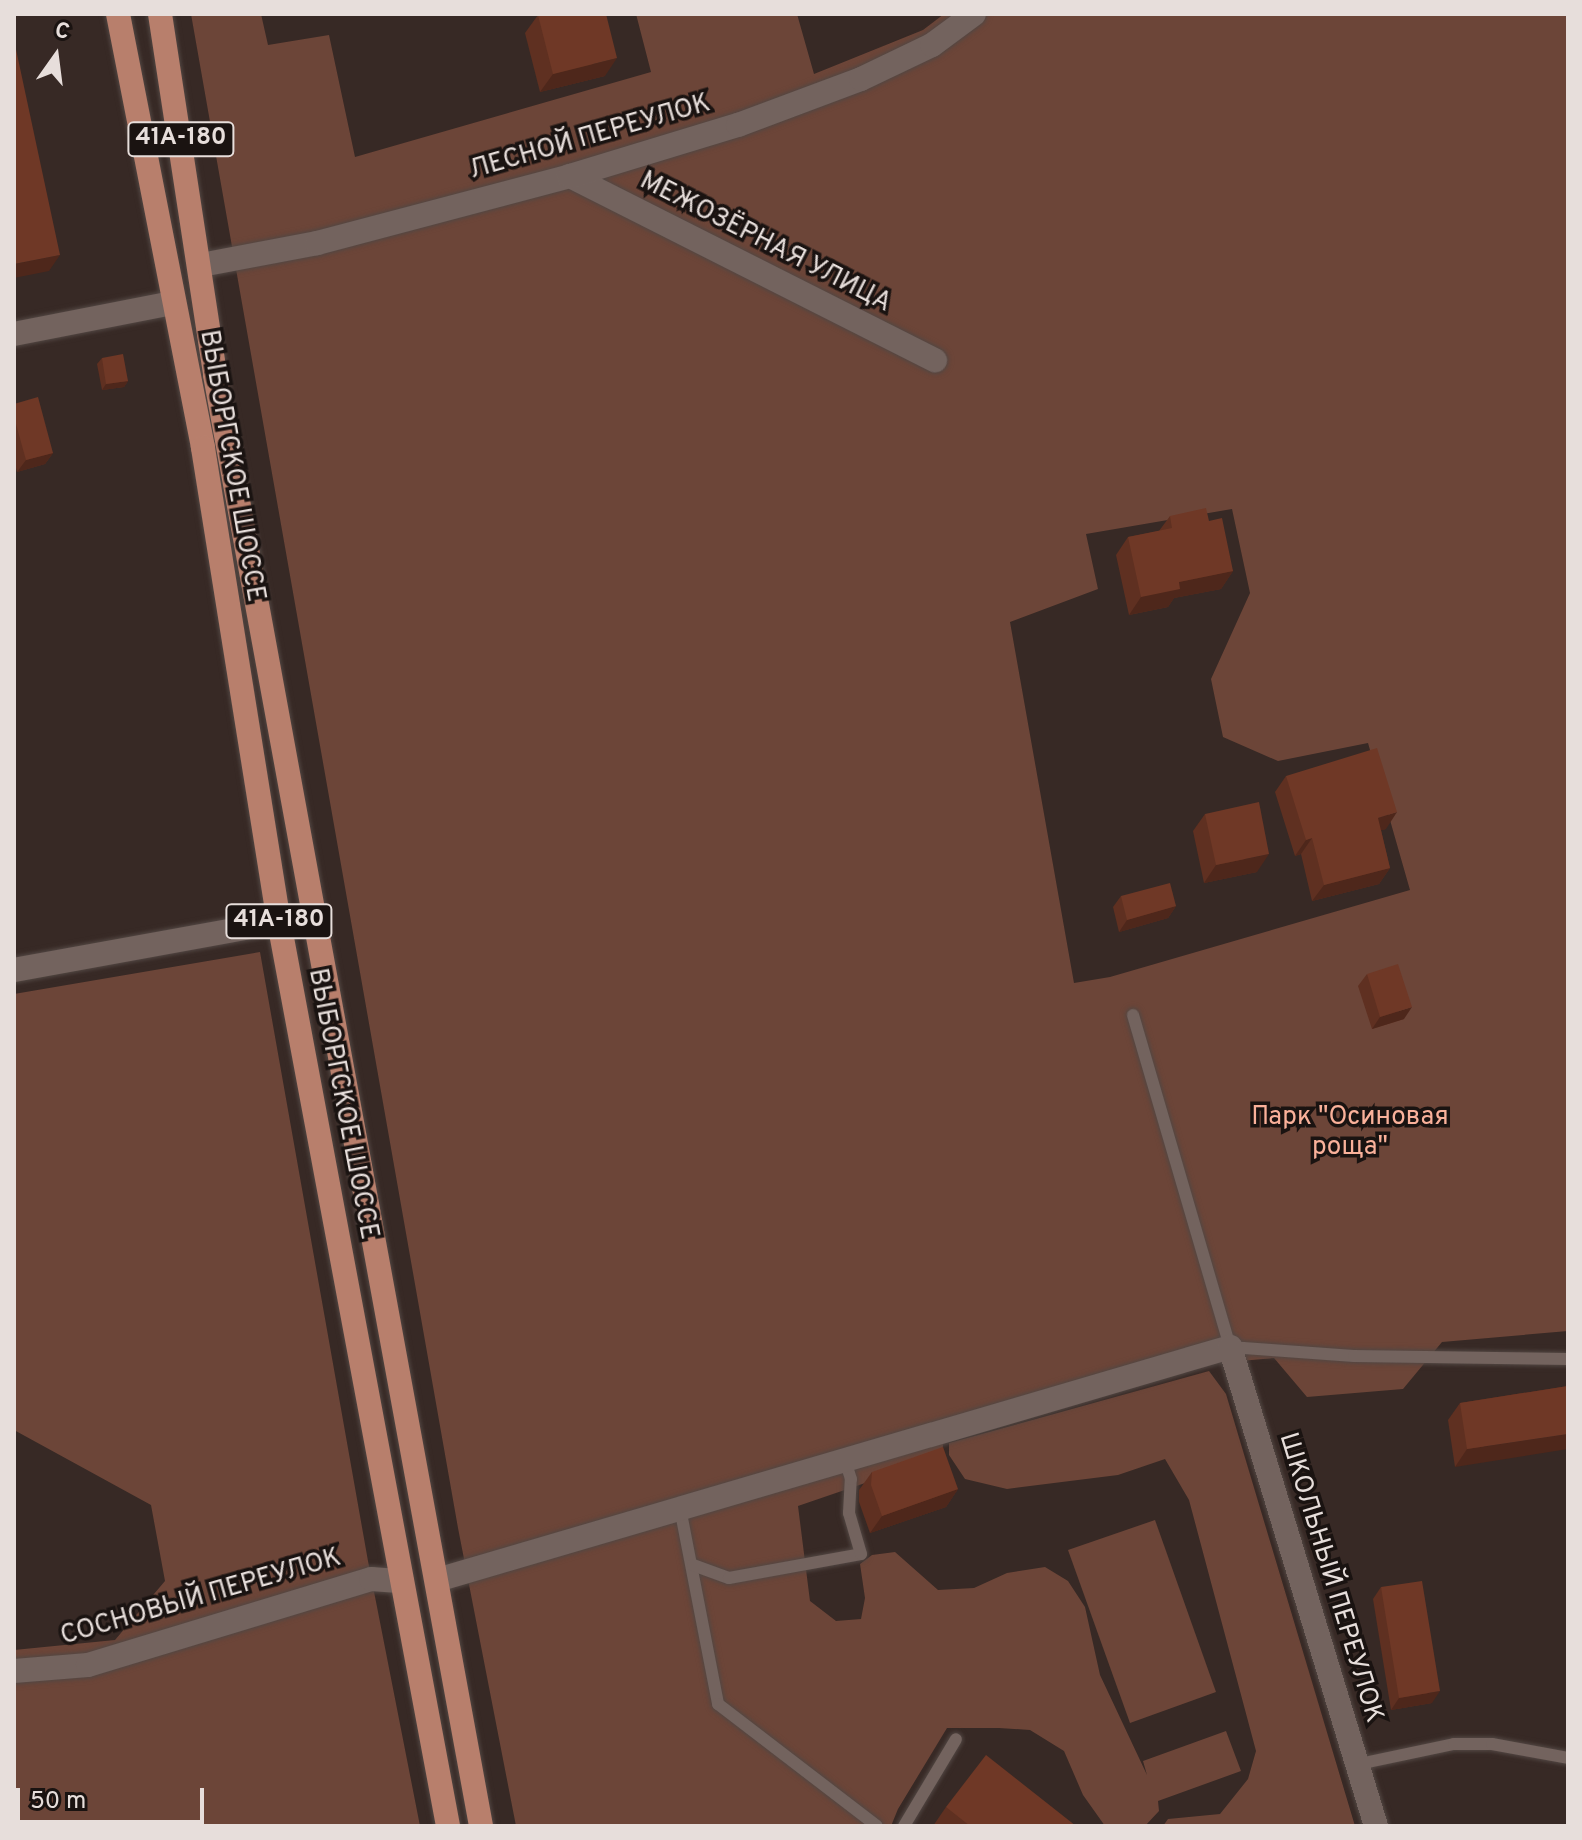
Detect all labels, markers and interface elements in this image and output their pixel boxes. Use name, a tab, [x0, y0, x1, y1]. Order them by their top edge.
north arrow	[16, 16, 96, 96]
text: С	[52, 17, 72, 47]
street label: ЛЕСНОЙ ПЕРЕУЛОК	[466, 89, 714, 187]
road number: 41А-180	[127, 119, 235, 159]
street label: МЕЖОЗЁРНАЯ УЛИЦА	[634, 166, 896, 320]
street label: ВЫБОРГСКОЕ ШОССЕ	[192, 328, 270, 604]
road number: 41А-180	[225, 901, 333, 941]
street label: ВЫБОРГСКОЕ ШОССЕ	[300, 966, 384, 1242]
park label: Парк "Осиновая роща"	[1251, 1102, 1449, 1164]
street label: ШКОЛЬНЫЙ ПЕРЕУЛОК	[1271, 1429, 1389, 1727]
street label: СОСНОВЫЙ ПЕРЕУЛОК	[57, 1543, 345, 1653]
scale bar	[20, 1772, 208, 1822]
text: 50 m	[30, 1787, 86, 1817]

